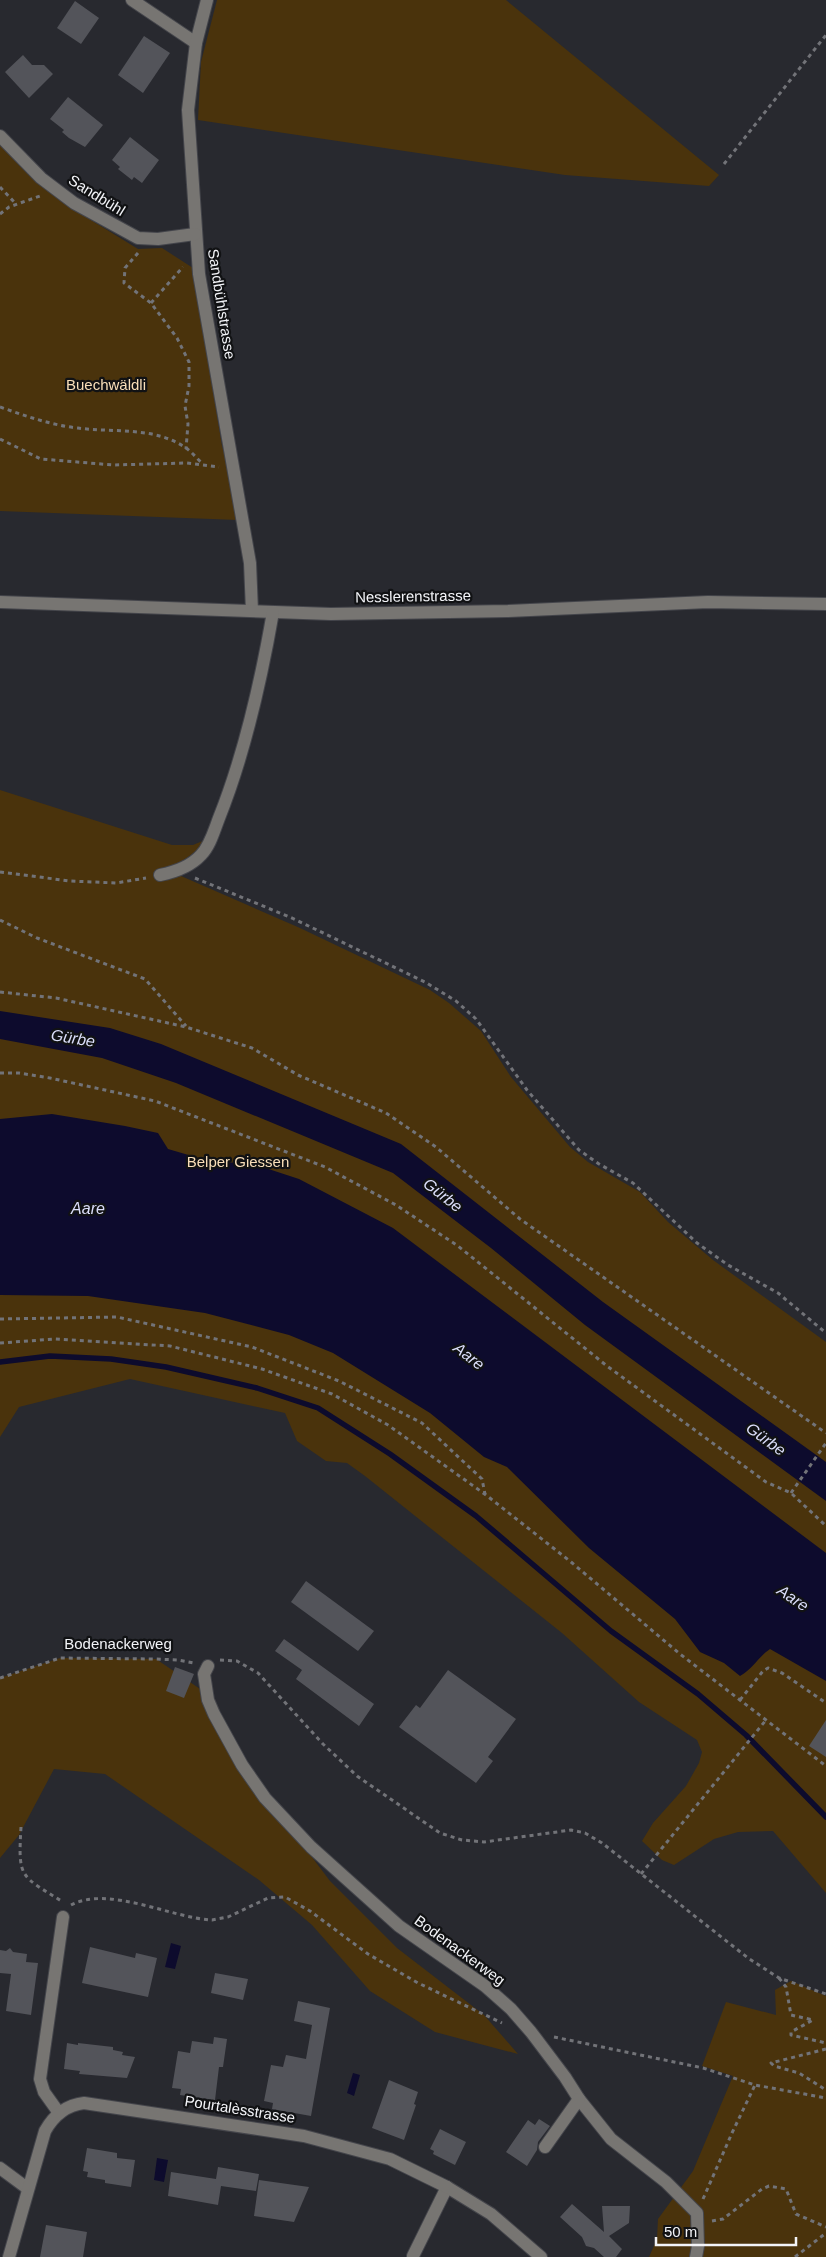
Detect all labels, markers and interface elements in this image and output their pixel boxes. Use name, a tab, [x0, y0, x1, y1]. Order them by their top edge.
street label: Sandbühl	[66, 171, 128, 219]
street label: Sandbühlstrasse	[205, 247, 239, 361]
park label: Buechwäldli	[66, 376, 146, 393]
street label: Nesslerenstrasse	[355, 586, 471, 606]
water label: Gürbe	[50, 1026, 96, 1050]
park label: Belper Giessen	[187, 1153, 289, 1170]
water label: Gürbe	[420, 1175, 466, 1215]
water label: Aare	[70, 1200, 105, 1217]
water label: Aare	[450, 1338, 488, 1373]
water label: Gürbe	[743, 1419, 789, 1459]
water label: Aare	[773, 1581, 812, 1615]
street label: Bodenackerweg	[64, 1635, 172, 1652]
street label: Bodenackerweg	[411, 1912, 509, 1988]
street label: Pourtalèsstrasse	[183, 2092, 297, 2126]
scale bar	[656, 2214, 796, 2246]
text: 50 m	[664, 2223, 697, 2240]

